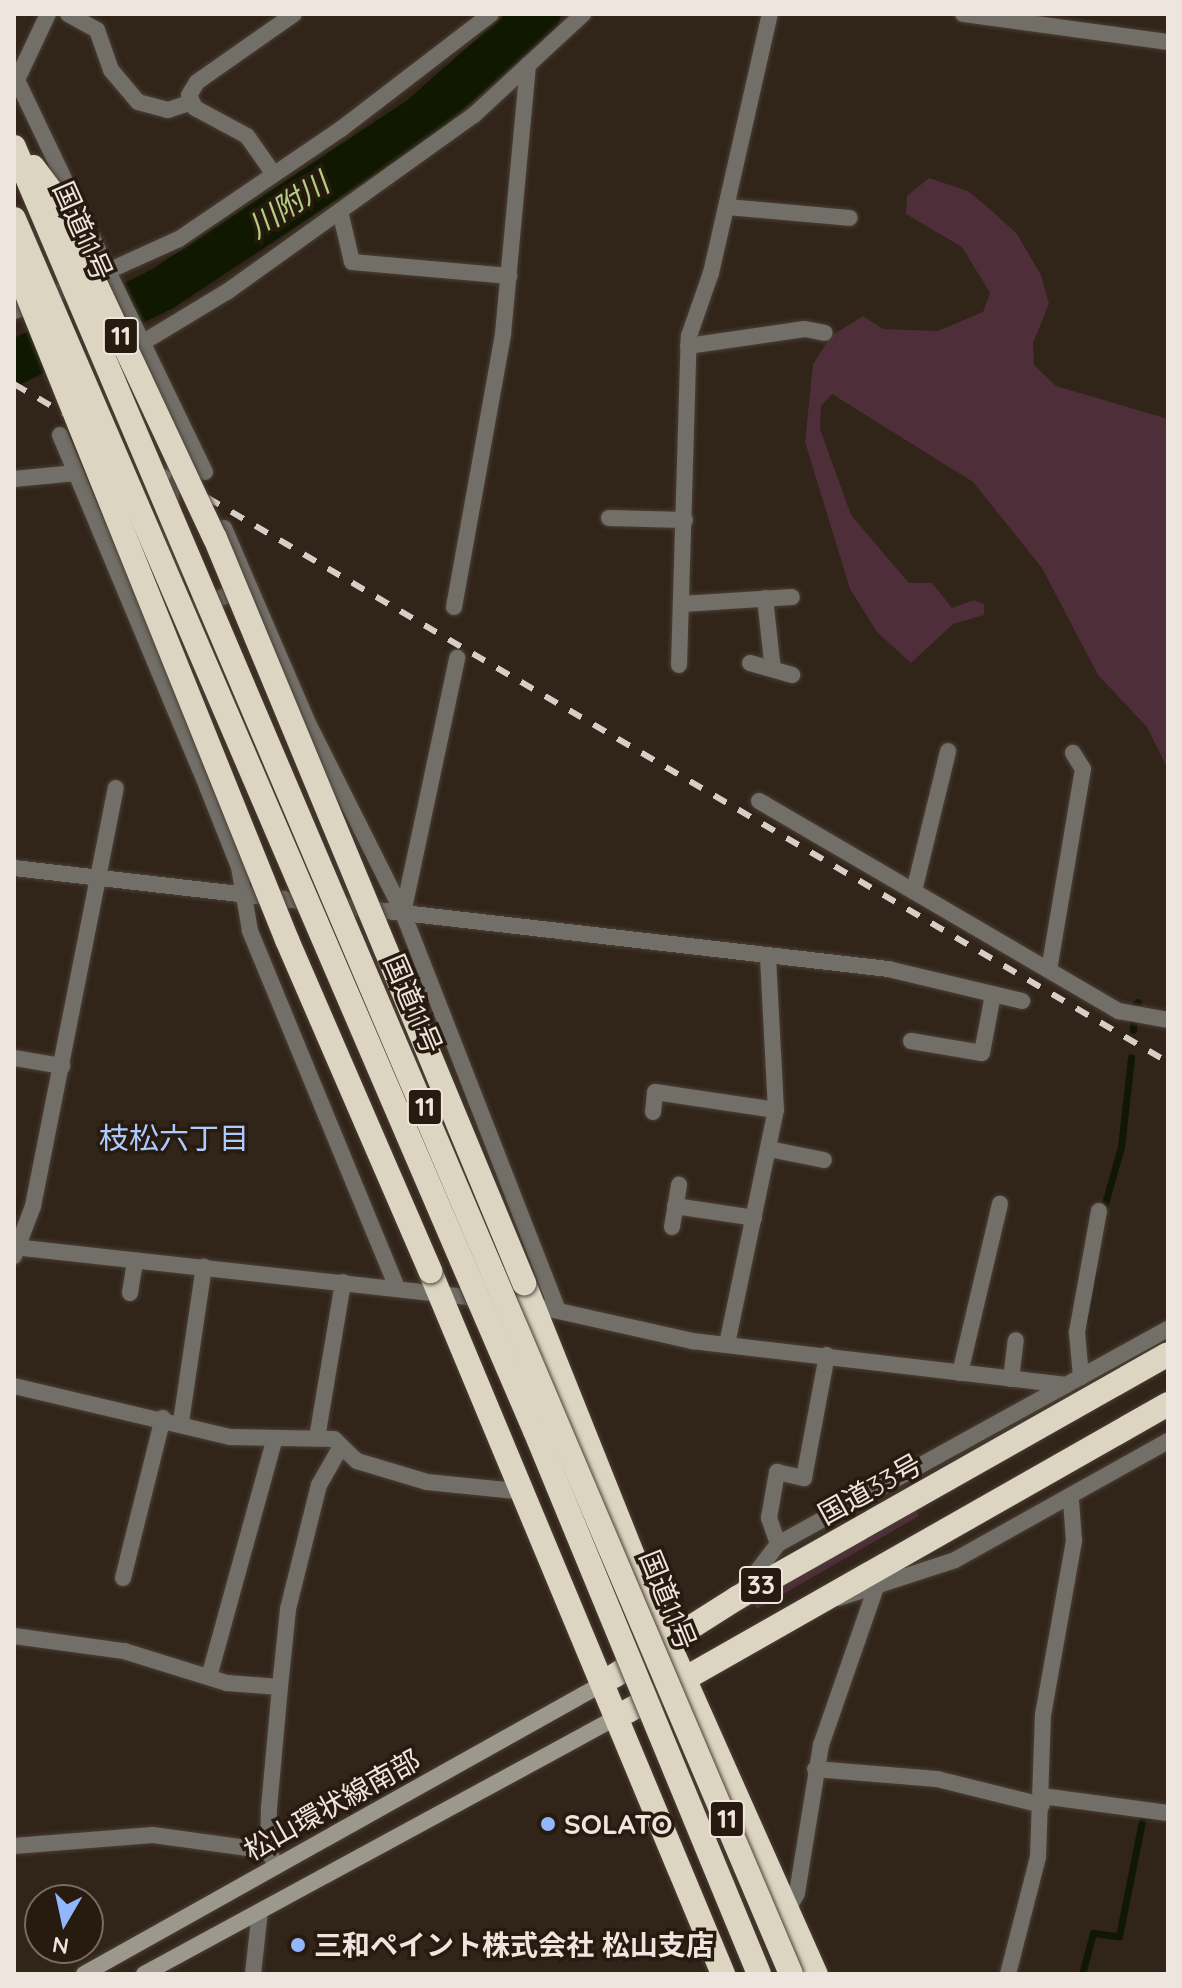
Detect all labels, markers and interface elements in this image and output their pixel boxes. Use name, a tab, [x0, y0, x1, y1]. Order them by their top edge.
water label: 川附川	[241, 165, 335, 245]
street label: 国道11号	[46, 176, 120, 286]
road number: 11	[101, 314, 141, 358]
street label: 国道11号	[377, 949, 449, 1059]
road number: 11	[405, 1085, 445, 1129]
district label: 枝松六丁目	[99, 1120, 249, 1156]
street label: 国道33号	[812, 1447, 928, 1531]
street label: 国道11号	[633, 1545, 703, 1655]
road number: 33	[739, 1563, 783, 1607]
street label: 松山環状線南部	[238, 1743, 426, 1867]
road number: 11	[707, 1797, 747, 1841]
place label: SOLATO	[564, 1807, 672, 1841]
marker: SOLATO	[539, 1815, 557, 1833]
north arrow	[24, 1884, 104, 1964]
place label: 三和ペイント株式会社 松山支店	[314, 1928, 714, 1962]
text: N	[50, 1931, 71, 1961]
marker: 三和ペイント株式会社 松山支店	[289, 1936, 307, 1954]

